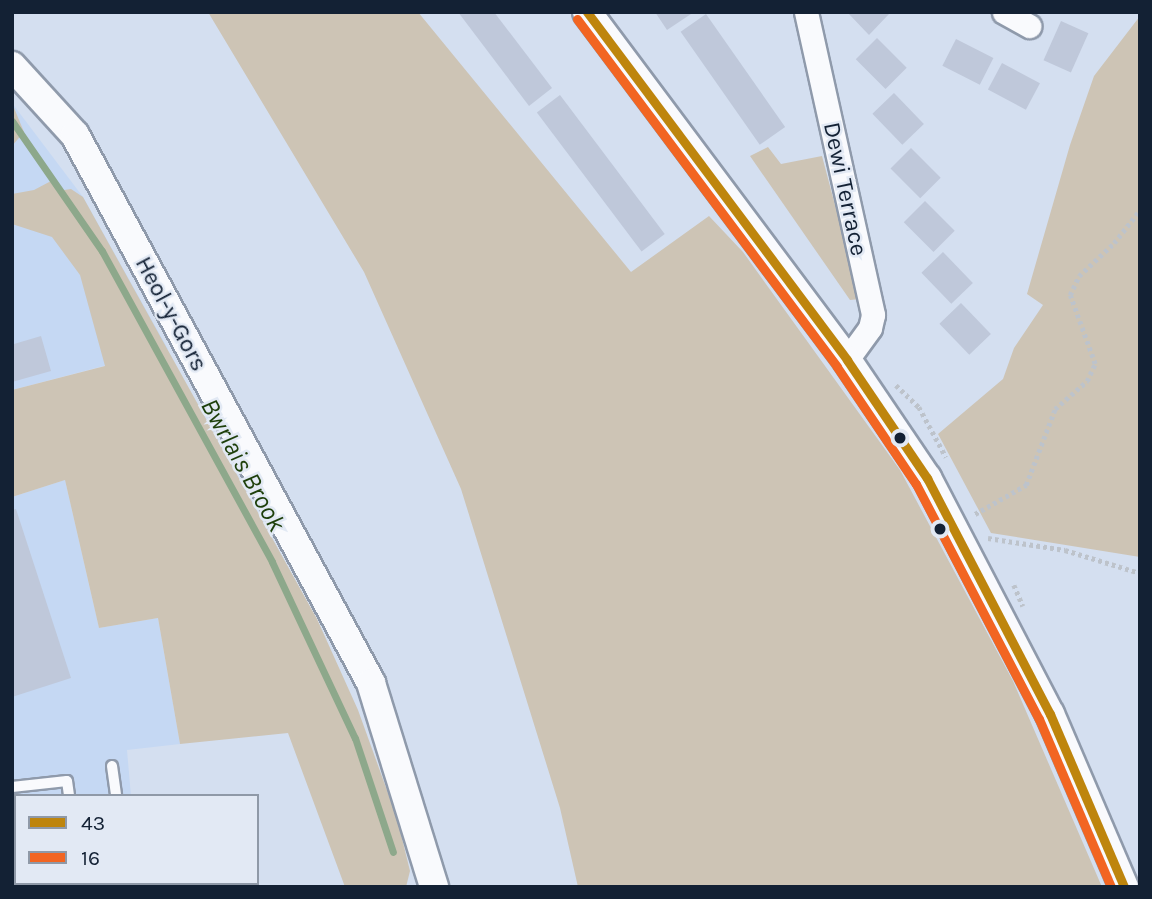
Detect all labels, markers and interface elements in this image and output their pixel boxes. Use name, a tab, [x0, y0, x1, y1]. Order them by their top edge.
street label: Dewi Terrace	[817, 119, 873, 259]
street label: Heol-y-Gors	[129, 252, 213, 376]
water label: Bwrlais Brook	[194, 393, 292, 537]
unlabelled marker	[893, 431, 907, 445]
unlabelled marker	[933, 522, 947, 536]
legend	[14, 794, 259, 885]
text: 43	[81, 811, 105, 835]
text: 16	[81, 846, 100, 870]

